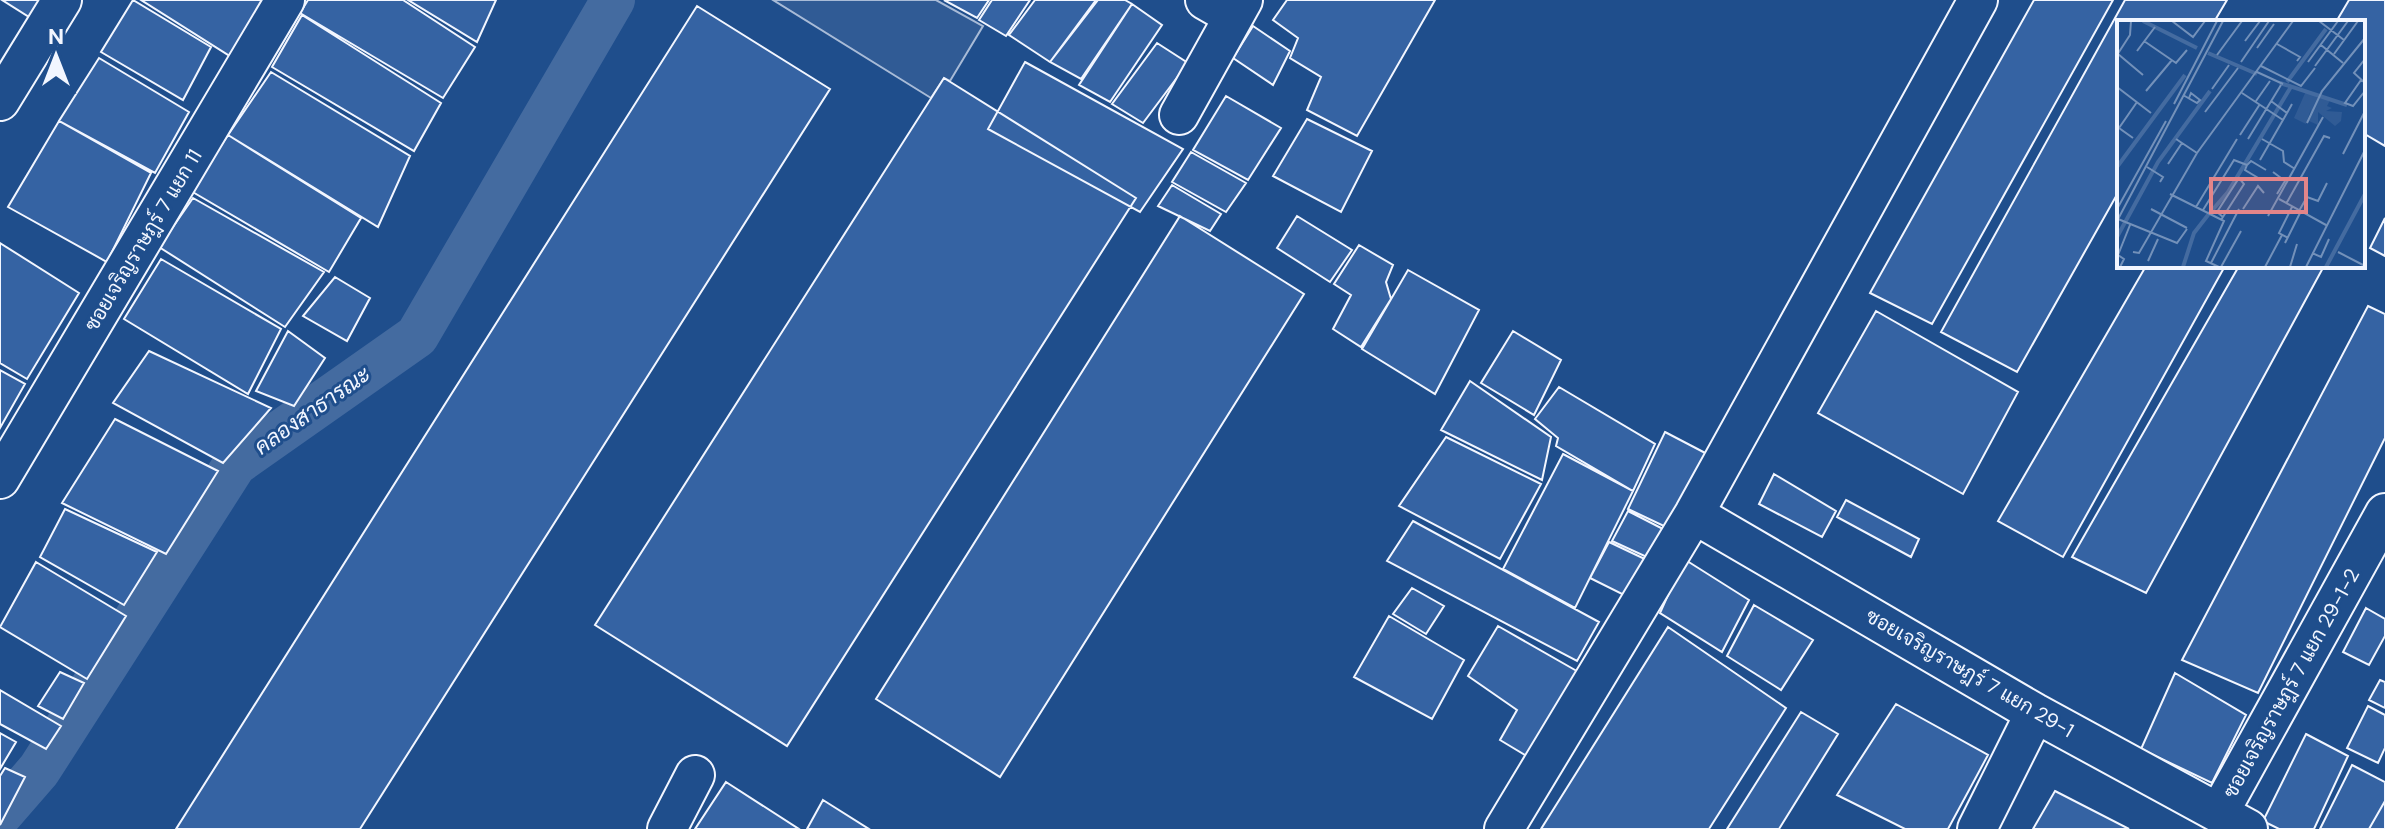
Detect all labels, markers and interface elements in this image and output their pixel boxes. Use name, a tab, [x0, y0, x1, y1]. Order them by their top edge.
north arrow	[16, 16, 96, 96]
inset map	[2117, 20, 2365, 268]
text: N	[48, 22, 64, 51]
street label: ซอยเจริญราษฎร์ 7 แยก 11	[78, 144, 208, 336]
water label: คลองสาธารณะ	[248, 359, 376, 461]
street label: ซอยเจริญราษฎร์ 7 แยก 29-1-2	[2216, 563, 2366, 803]
street label: ซอยเจริญราษฎร์ 7 แยก 29-1	[1861, 602, 2079, 744]

